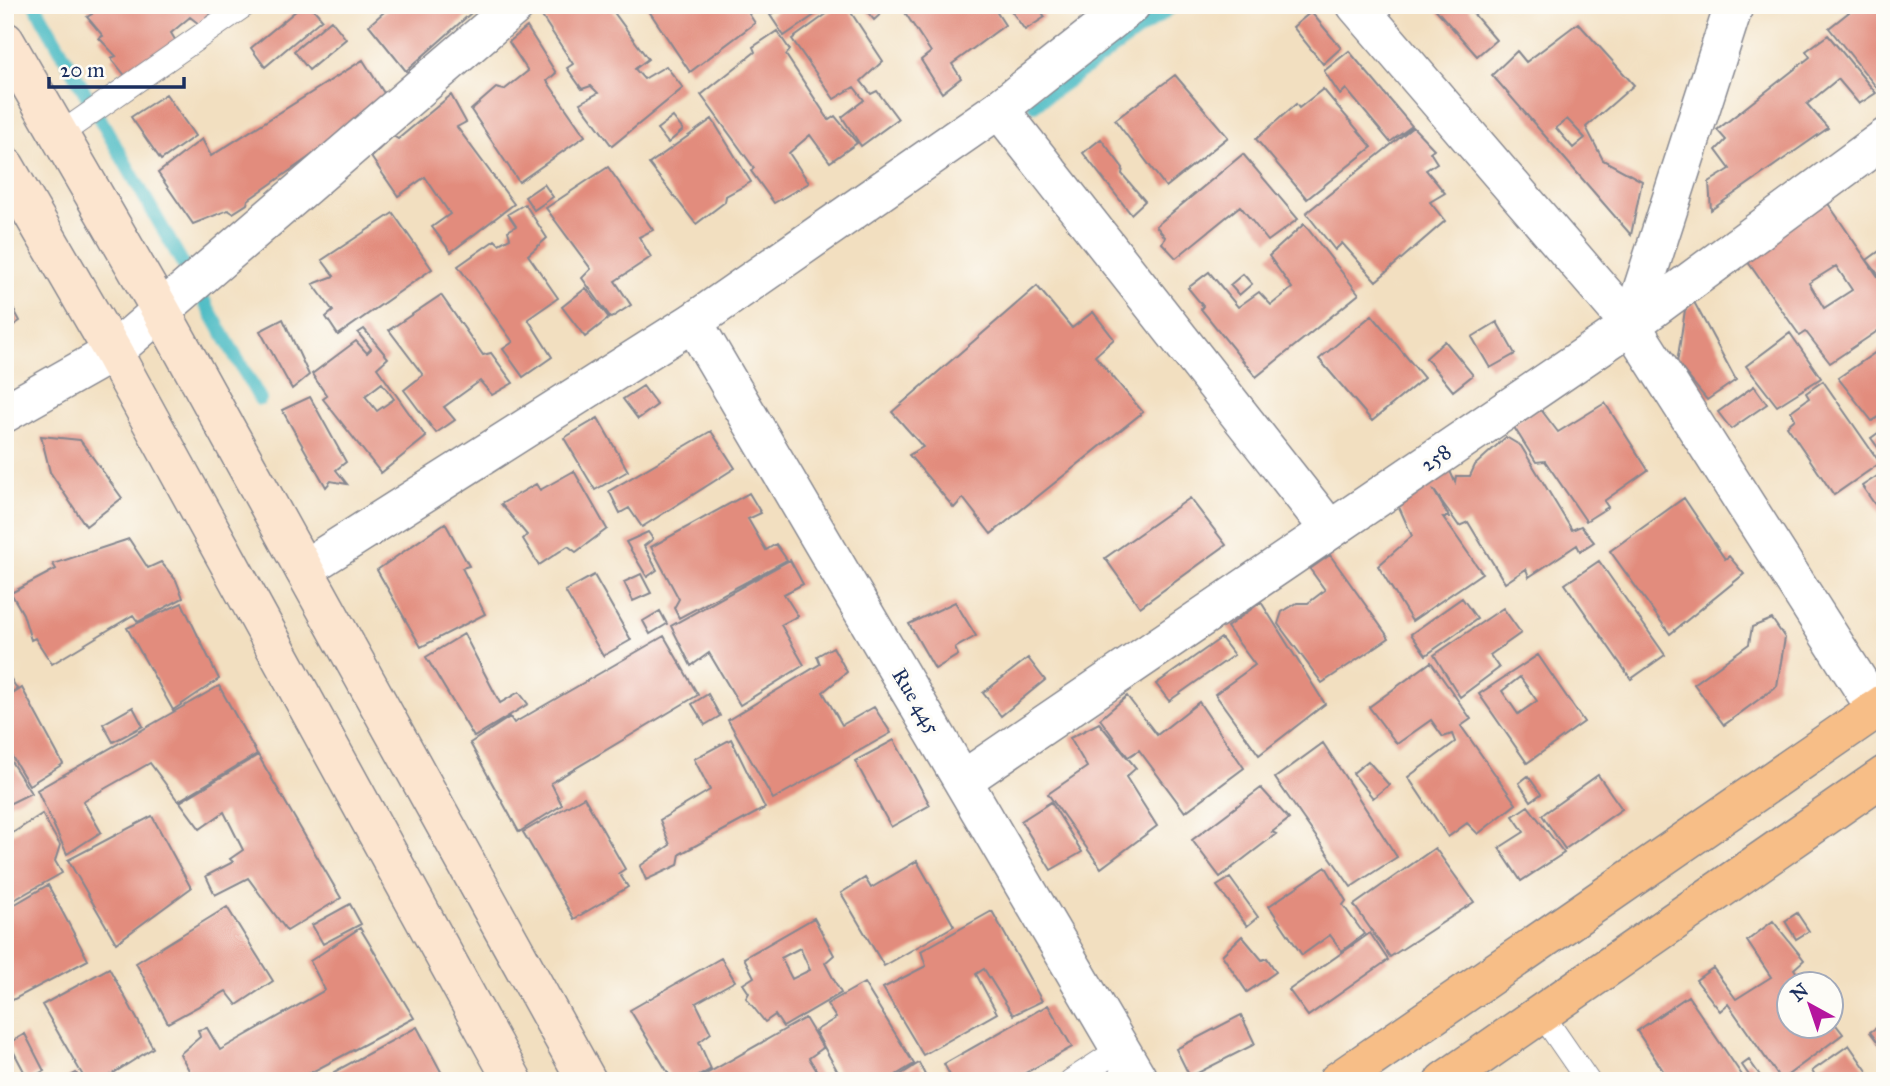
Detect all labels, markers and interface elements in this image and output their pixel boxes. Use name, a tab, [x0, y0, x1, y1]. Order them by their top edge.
scale bar	[49, 46, 184, 90]
text: 20 m	[60, 57, 105, 83]
street label: 258	[1416, 439, 1456, 477]
street label: Rue 445	[886, 663, 946, 739]
north arrow	[1774, 970, 1844, 1040]
text: N	[1786, 978, 1813, 1006]

